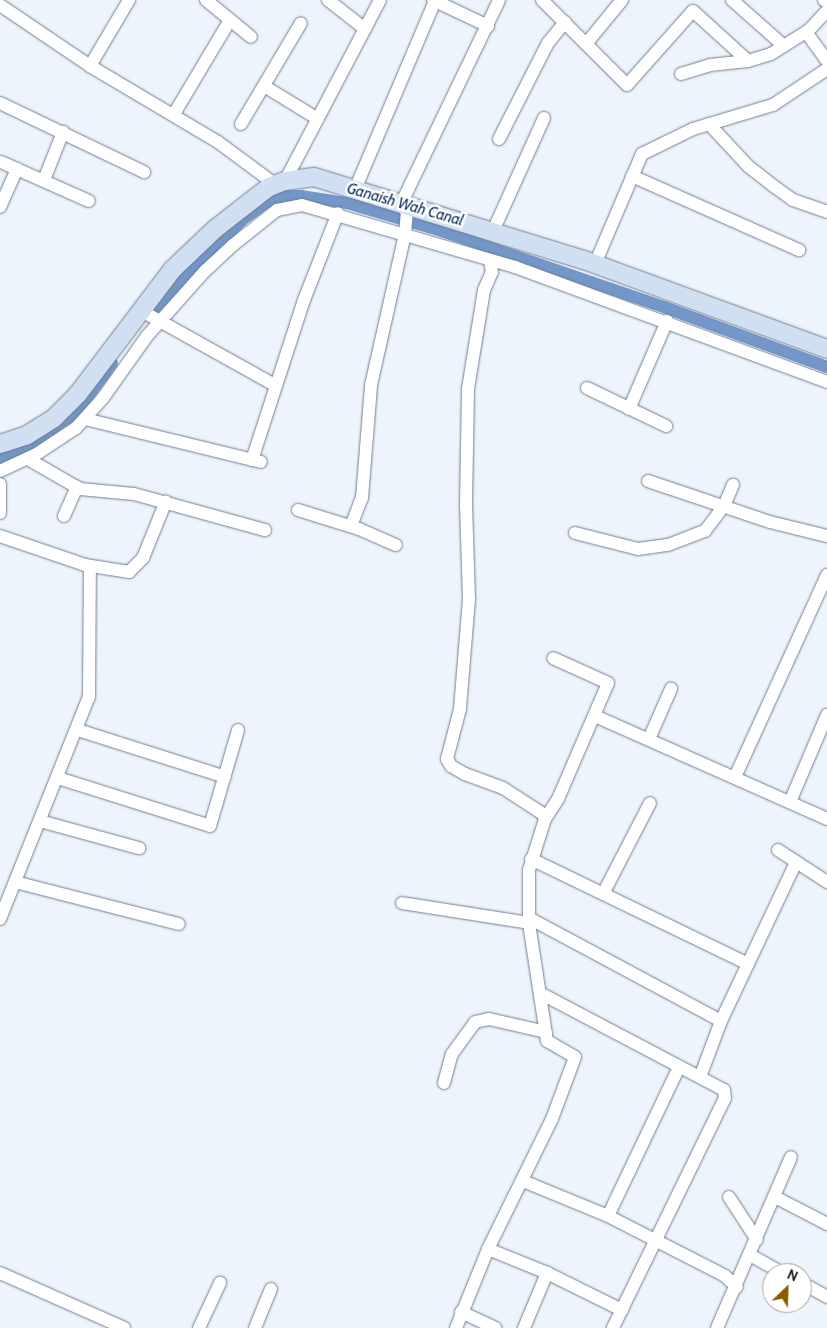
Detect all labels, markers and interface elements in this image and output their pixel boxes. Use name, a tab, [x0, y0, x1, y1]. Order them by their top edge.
water label: Ganaish Wah Canal	[345, 180, 465, 230]
north arrow	[762, 1263, 812, 1313]
text: N	[785, 1265, 801, 1285]

